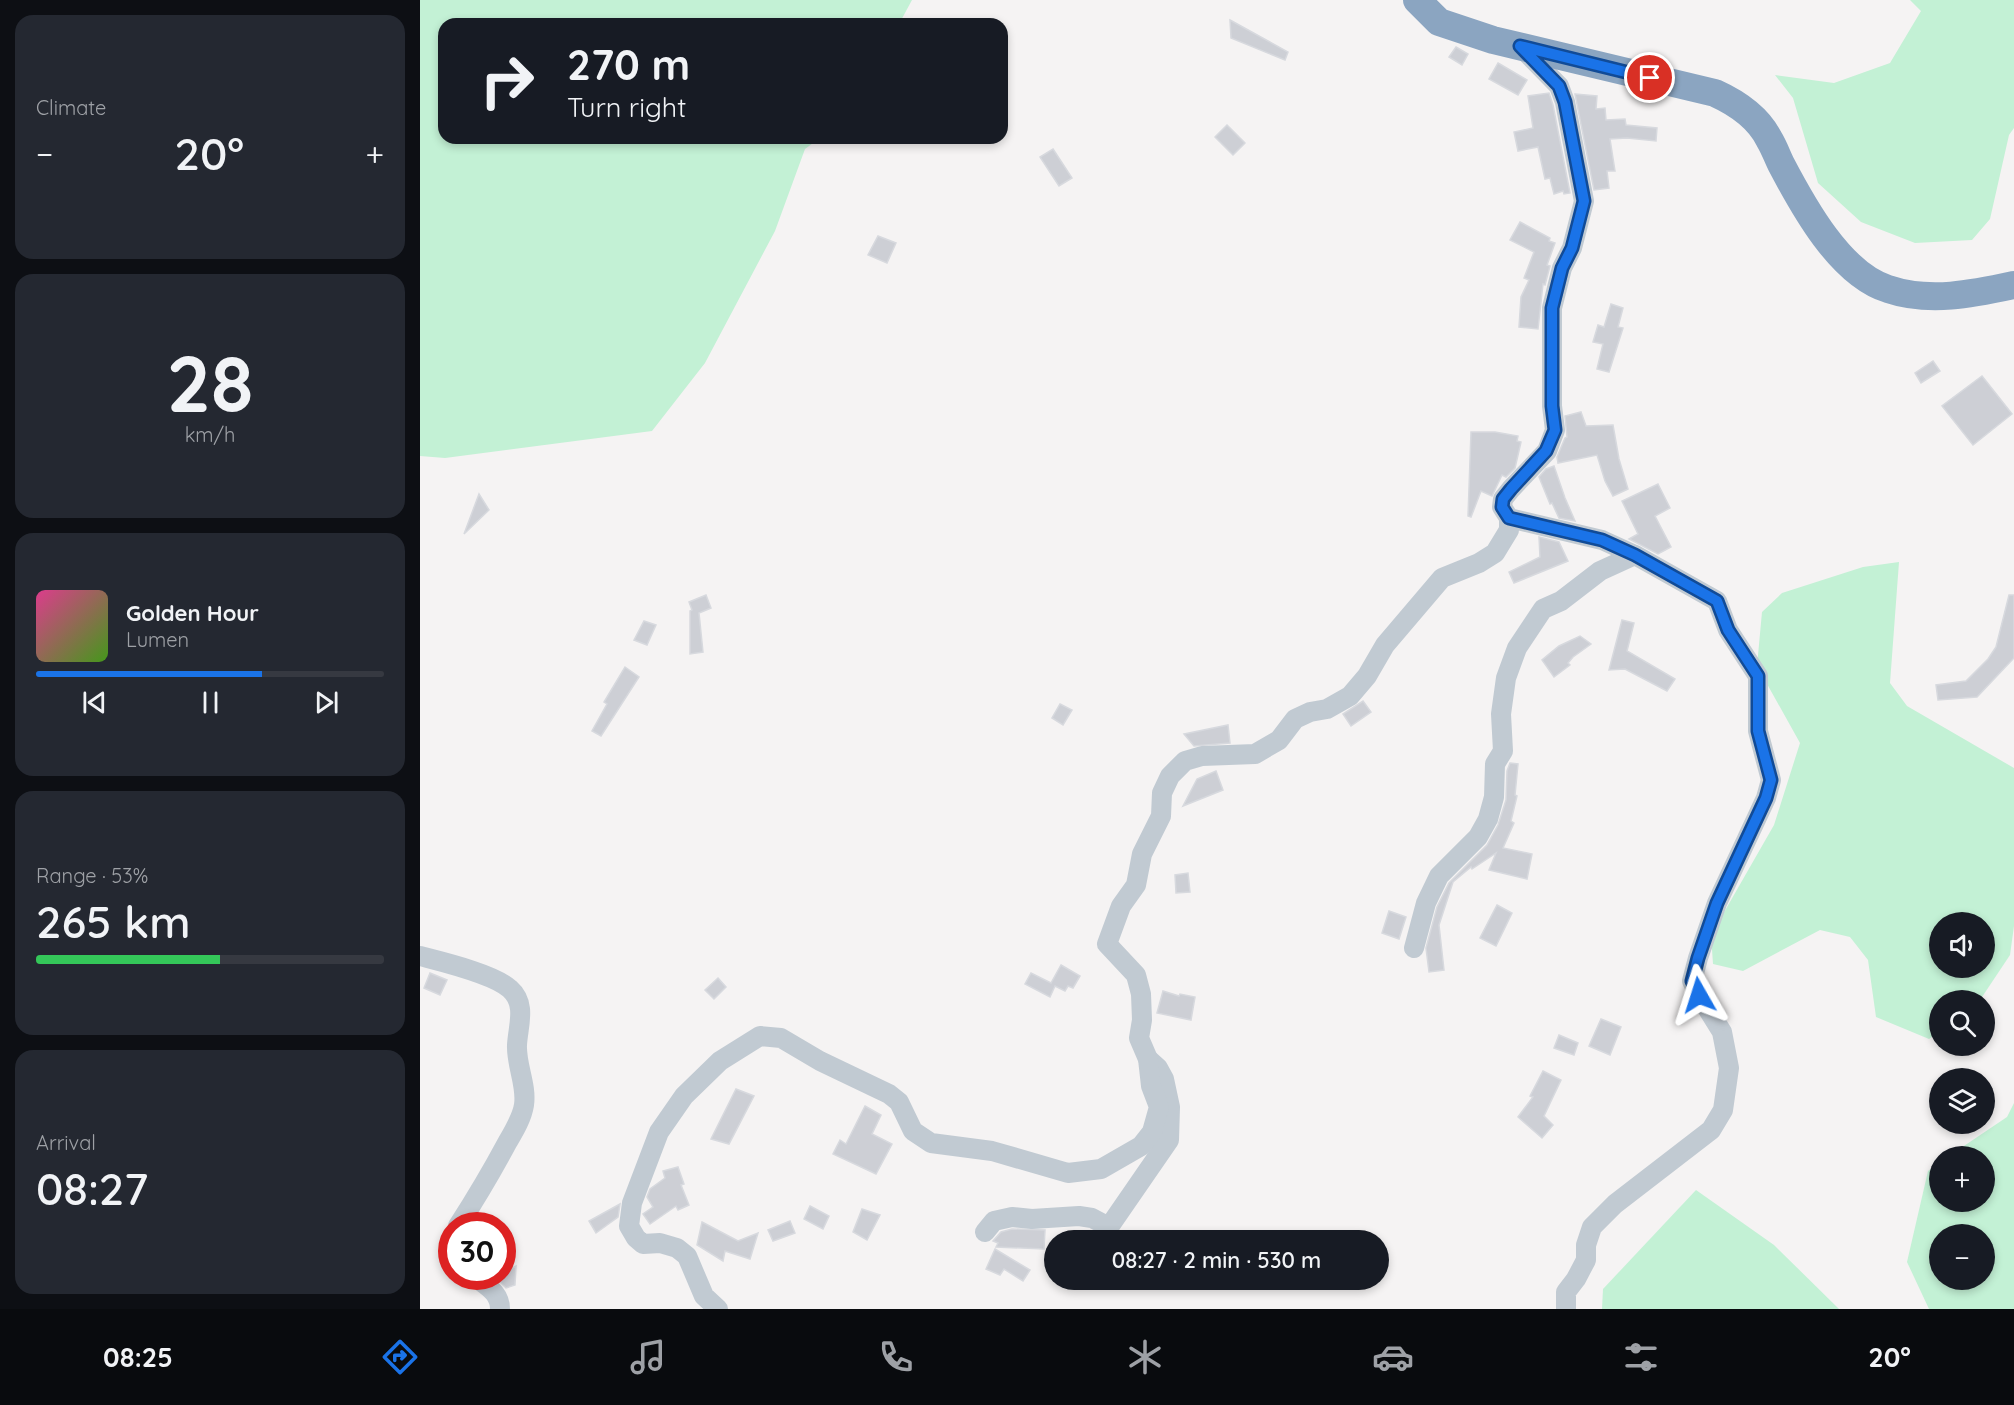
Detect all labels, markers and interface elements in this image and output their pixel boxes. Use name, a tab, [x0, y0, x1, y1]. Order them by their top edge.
text: 270 m	[567, 38, 690, 91]
icon: right	[468, 42, 546, 120]
pin	[1624, 52, 1675, 103]
icon: arrive	[1633, 61, 1666, 94]
text: Turn right	[567, 90, 686, 124]
text: Climate	[36, 95, 106, 120]
text: 20°	[175, 125, 244, 181]
text: −	[36, 133, 53, 174]
text: +	[365, 133, 384, 174]
text: 28	[166, 334, 254, 432]
text: km/h	[185, 422, 235, 447]
text: Golden Hour	[126, 599, 259, 627]
text: Lumen	[126, 627, 189, 652]
icon: previous	[78, 686, 111, 719]
icon: pause	[194, 686, 227, 719]
icon: next	[310, 686, 343, 719]
text: Range · 53%	[36, 863, 148, 888]
text: 265 km	[36, 893, 191, 949]
map controls	[1929, 912, 1995, 1290]
button: sound	[1929, 912, 1995, 978]
position arrow	[1667, 963, 1731, 1027]
button: search	[1929, 990, 1995, 1056]
button: layers	[1929, 1068, 1995, 1134]
text: Arrival	[36, 1130, 96, 1155]
button: +	[1929, 1146, 1995, 1212]
text: 08:27	[36, 1160, 148, 1216]
speed limit sign: 30	[438, 1212, 516, 1290]
button: −	[1929, 1224, 1995, 1290]
text: 08:27 · 2 min · 530 m	[1112, 1246, 1321, 1274]
icon: directions	[379, 1336, 421, 1378]
icon: music	[627, 1336, 669, 1378]
icon: phone	[875, 1336, 917, 1378]
icon: climate	[1124, 1336, 1166, 1378]
icon: car	[1372, 1336, 1414, 1378]
icon: filters	[1620, 1336, 1662, 1378]
text: 08:25	[103, 1340, 173, 1374]
text: 20°	[1868, 1340, 1911, 1374]

